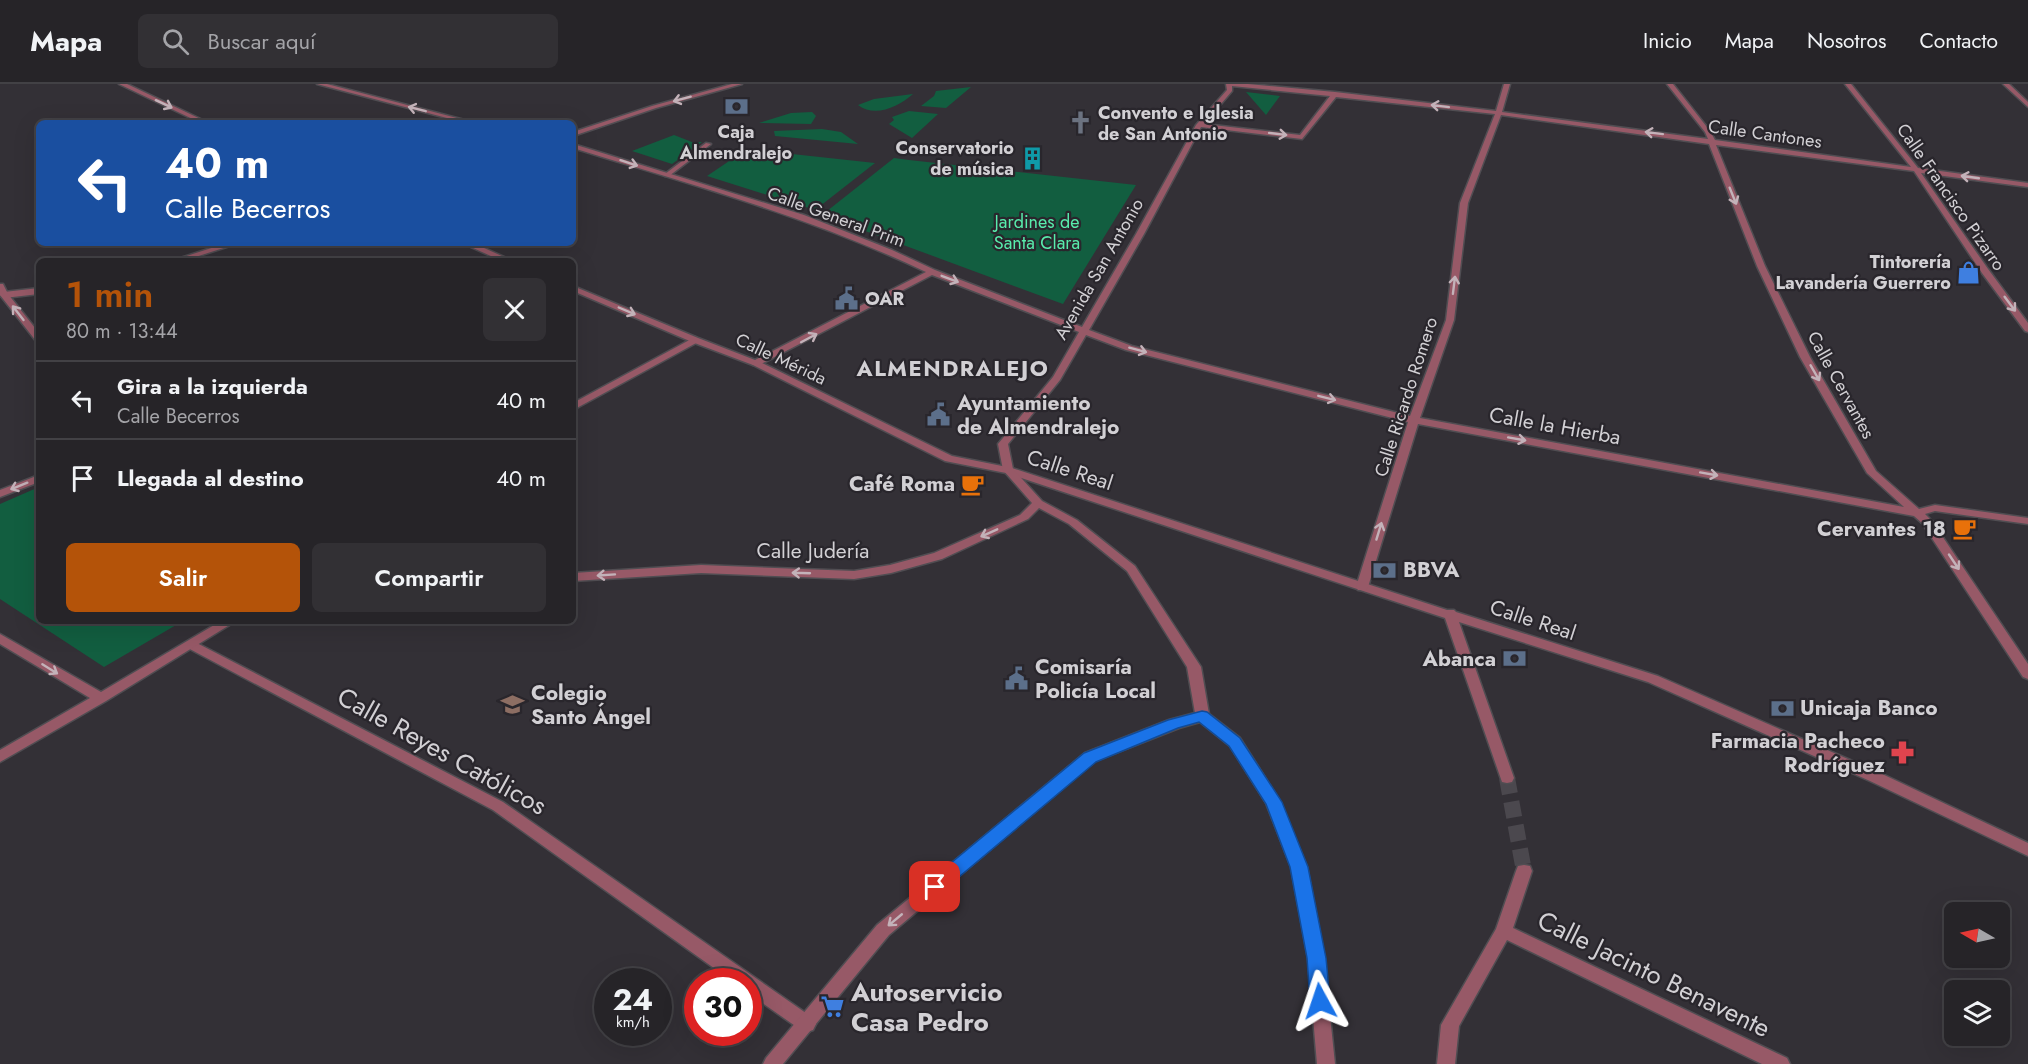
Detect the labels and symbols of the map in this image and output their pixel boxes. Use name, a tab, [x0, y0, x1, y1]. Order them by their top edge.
bank icon: Caja Almendralejo	[723, 93, 749, 119]
one-way arrow	[673, 94, 692, 106]
one-way arrow	[155, 98, 173, 110]
place label: Convento e Iglesia de San Antonio	[1098, 100, 1254, 147]
one-way arrow	[1431, 100, 1451, 111]
one-way arrow	[408, 102, 427, 114]
church icon: Convento e Iglesia de San Antonio	[1067, 110, 1093, 136]
street label: Calle Cantones	[1706, 113, 1824, 155]
street label: Calle Francisco Pizarro	[1890, 118, 2012, 276]
place label: Caja Almendralejo	[679, 119, 793, 166]
one-way arrow	[1645, 127, 1664, 138]
one-way arrow	[1268, 129, 1288, 140]
place label: Conservatorio de música	[895, 135, 1014, 182]
building icon: Conservatorio de música	[1019, 145, 1045, 171]
one-way arrow	[619, 158, 638, 169]
one-way arrow	[1961, 171, 1980, 182]
street label: Calle General Prim	[764, 180, 908, 254]
one-way arrow	[1728, 186, 1739, 205]
street label: Avenida San Antonio	[1048, 193, 1150, 344]
park label: Jardines de Santa Clara	[993, 209, 1080, 256]
place label: Tintorería Lavandería Guerrero	[1776, 249, 1951, 296]
shop icon: Tintorería Lavandería Guerrero	[1956, 259, 1982, 285]
one-way arrow	[940, 275, 959, 286]
one-way arrow	[1449, 276, 1460, 296]
public building icon: OAR	[834, 286, 860, 312]
place label: OAR	[865, 286, 904, 312]
one-way arrow	[2003, 296, 2016, 312]
one-way arrow	[12, 305, 25, 321]
one-way arrow	[617, 306, 636, 317]
street label: Calle Ricardo Romero	[1368, 314, 1444, 480]
street label: Calle Mérida	[731, 327, 831, 391]
street label: Calle Cervantes	[1801, 327, 1881, 443]
one-way arrow	[800, 332, 817, 344]
one-way arrow	[1128, 345, 1147, 357]
district label: ALMENDRALEJO	[856, 352, 1049, 384]
one-way arrow	[1809, 364, 1821, 381]
place label: Ayuntamiento de Almendralejo	[956, 388, 1119, 442]
one-way arrow	[1317, 392, 1336, 404]
street label: Calle la Hierba	[1487, 400, 1623, 452]
public building icon: Ayuntamiento de Almendralejo	[926, 402, 952, 428]
one-way arrow	[1507, 434, 1527, 445]
street label: Calle Real	[1023, 442, 1117, 498]
place label: Café Roma	[849, 469, 955, 499]
one-way arrow	[1699, 469, 1718, 480]
cafe icon: Café Roma	[960, 471, 986, 497]
one-way arrow	[11, 481, 29, 492]
place label: Cervantes 18	[1817, 514, 1946, 544]
cafe icon: Cervantes 18	[1951, 516, 1977, 542]
one-way arrow	[1374, 522, 1385, 541]
one-way arrow	[980, 528, 998, 539]
street label: Calle Judería	[757, 536, 869, 566]
one-way arrow	[1947, 554, 1960, 571]
place label: BBVA	[1403, 555, 1460, 585]
bank icon: BBVA	[1372, 557, 1398, 583]
one-way arrow	[791, 567, 811, 578]
one-way arrow	[597, 569, 617, 580]
street label: Calle Real	[1486, 592, 1580, 648]
place label: Abanca	[1422, 644, 1496, 674]
bank icon: Abanca	[1501, 646, 1527, 672]
place label: Comisaría Policía Local	[1035, 652, 1156, 706]
one-way arrow	[41, 663, 57, 675]
public building icon: Comisaría Policía Local	[1004, 666, 1030, 692]
street label: Calle Reyes Católicos	[330, 678, 554, 824]
place label: Colegio Santo Ángel	[531, 678, 651, 732]
school or university icon: Colegio Santo Ángel	[500, 692, 526, 718]
place label: Unicaja Banco	[1800, 693, 1938, 723]
bank icon: Unicaja Banco	[1769, 695, 1795, 721]
place label: Farmacia Pacheco Rodríguez	[1711, 726, 1885, 780]
pharmacy icon: Farmacia Pacheco Rodríguez	[1890, 740, 1916, 766]
pin	[909, 861, 960, 912]
street label: Calle Jacinto Benavente	[1531, 901, 1777, 1047]
north arrow	[1944, 902, 2010, 968]
one-way arrow	[887, 914, 903, 927]
speed limit sign: 30	[684, 968, 762, 1046]
position arrow	[1288, 969, 1352, 1033]
place label: Autoservicio Casa Pedro	[850, 973, 1003, 1041]
supermarket icon: Autoservicio Casa Pedro	[820, 994, 846, 1020]

